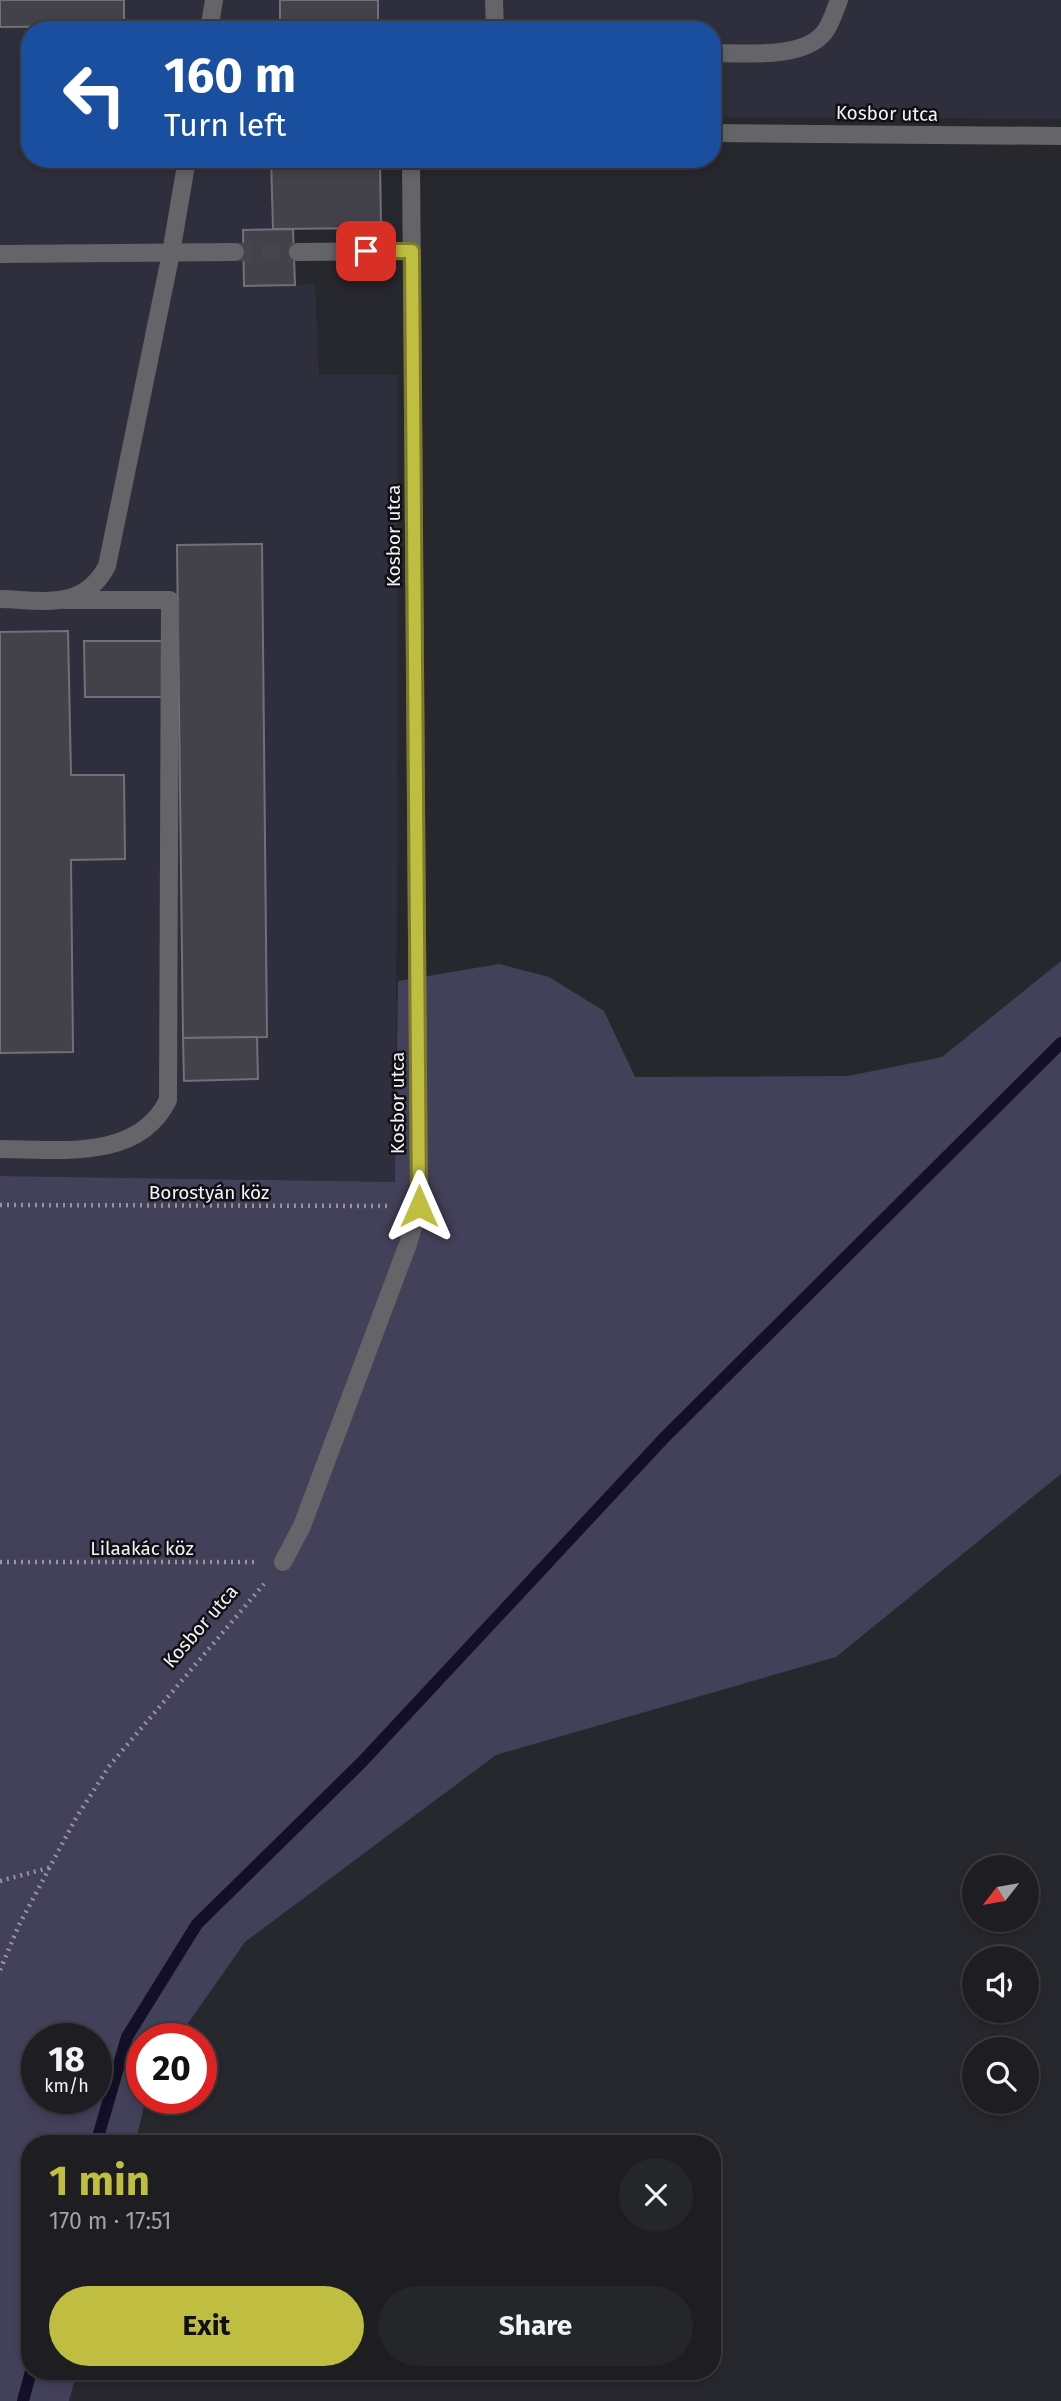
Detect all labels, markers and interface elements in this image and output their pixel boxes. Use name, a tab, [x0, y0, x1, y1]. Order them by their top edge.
text: 160 m	[164, 46, 296, 105]
icon: left	[49, 49, 140, 140]
street label: Kosbor utca	[836, 101, 938, 126]
text: Turn left	[164, 106, 286, 144]
pin	[336, 221, 396, 281]
icon: arrive	[347, 232, 385, 270]
street label: Kosbor utca	[382, 485, 405, 587]
street label: Kosbor utca	[386, 1052, 409, 1154]
position arrow	[382, 1169, 456, 1243]
street label: Borostyán köz	[149, 1181, 269, 1204]
street label: Lilaakác köz	[90, 1537, 194, 1560]
street label: Kosbor utca	[158, 1580, 243, 1673]
north arrow	[962, 1855, 1040, 1932]
map controls	[962, 1855, 1039, 2114]
button: sound	[962, 1946, 1039, 2023]
speed limit sign: 20	[126, 2023, 217, 2114]
button: search	[962, 2037, 1039, 2114]
text: 18	[48, 2038, 85, 2080]
text: km/h	[44, 2075, 89, 2097]
text: 1 min	[49, 2156, 150, 2206]
button: close	[619, 2158, 693, 2232]
text: 170 m · 17:51	[49, 2207, 171, 2235]
button: Exit	[49, 2286, 364, 2366]
button: Share	[378, 2286, 693, 2366]

